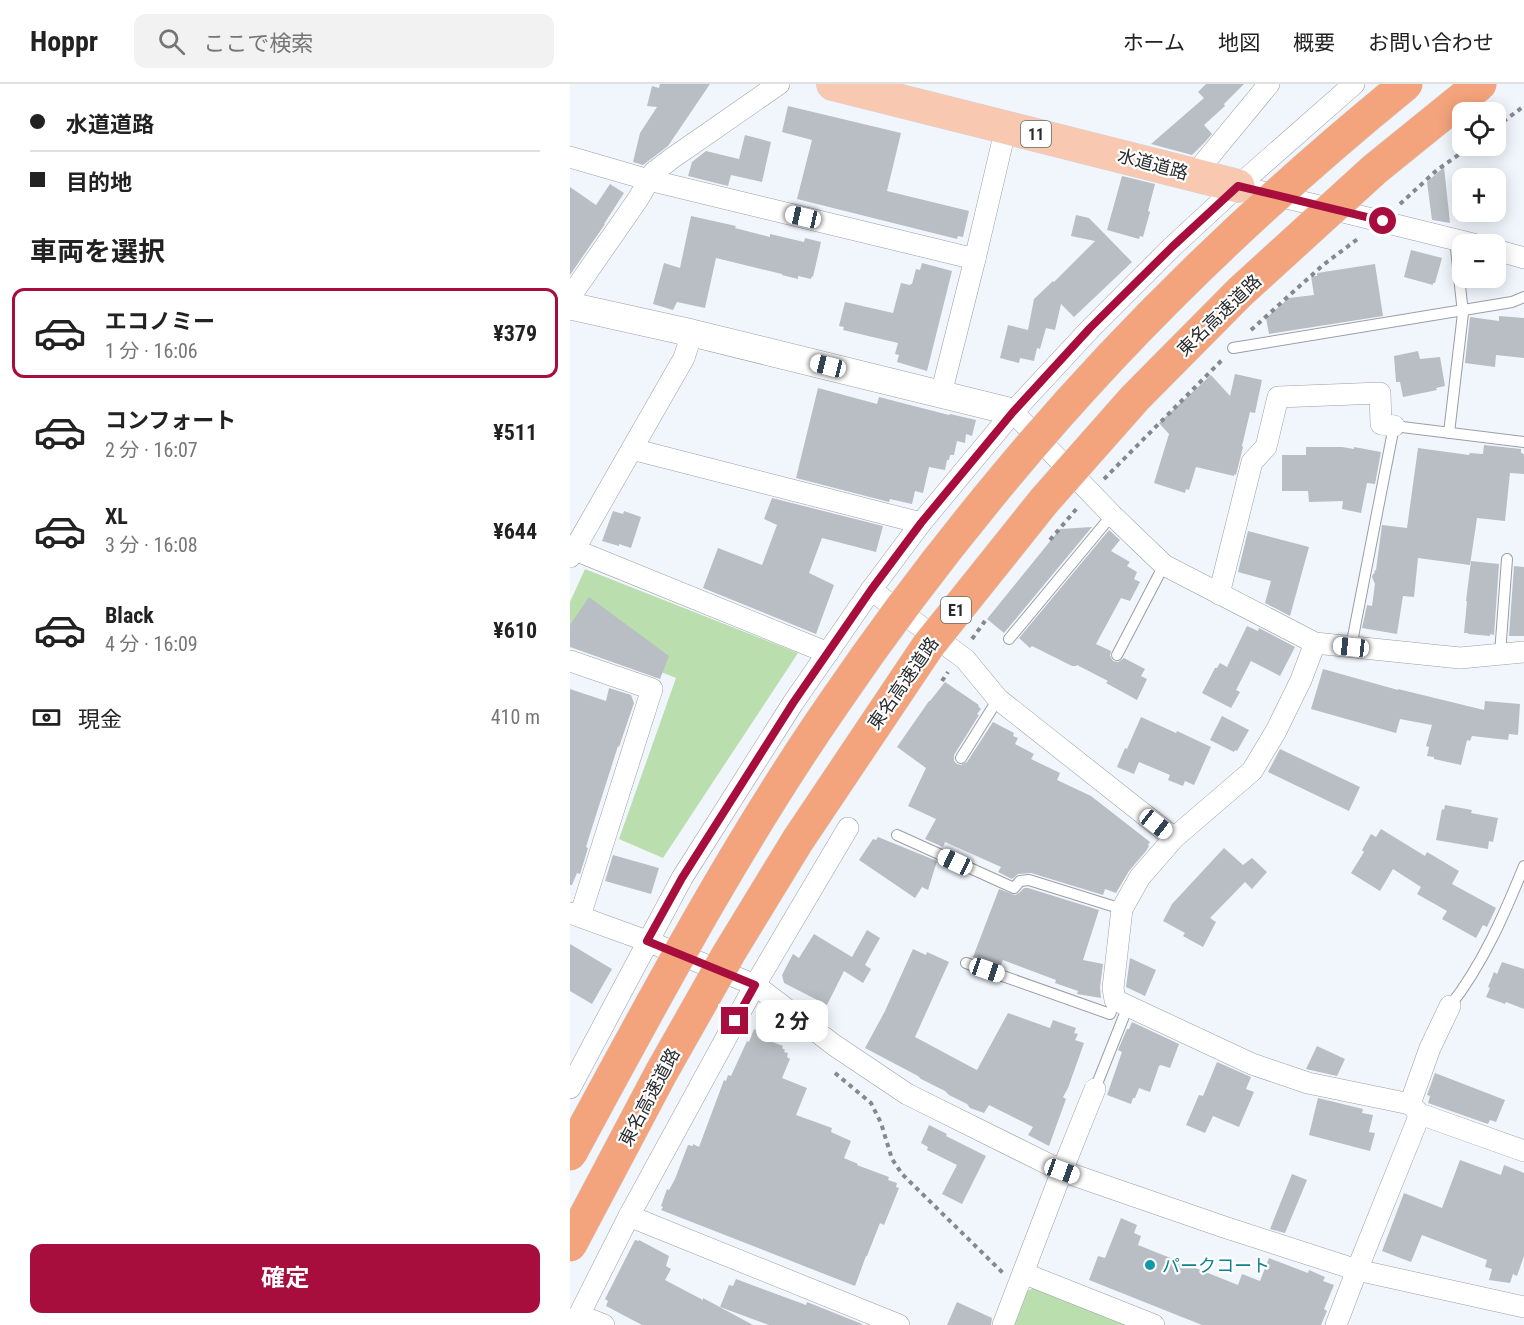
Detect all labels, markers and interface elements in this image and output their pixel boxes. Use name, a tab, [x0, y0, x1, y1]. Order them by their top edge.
search box	[134, 14, 554, 68]
text: Hoppr	[30, 25, 98, 58]
icon: search	[155, 25, 188, 58]
text: ここで検索	[203, 31, 313, 56]
text: ホーム	[1123, 31, 1185, 55]
text: 地図	[1218, 31, 1260, 55]
text: 概要	[1293, 31, 1335, 55]
text: お問い合わせ	[1368, 31, 1494, 55]
map controls	[1452, 102, 1506, 288]
button: locate	[1452, 102, 1506, 156]
text: 水道道路	[66, 112, 154, 137]
road number: 11	[1021, 121, 1051, 147]
street label: 水道道路	[1116, 145, 1190, 183]
button: +	[1452, 168, 1506, 222]
text: 目的地	[66, 170, 132, 195]
car	[783, 204, 823, 230]
route start	[1369, 207, 1396, 234]
button: −	[1452, 234, 1506, 288]
text: 車両を選択	[30, 236, 165, 268]
street label: 東名高速道路	[1173, 270, 1265, 360]
icon: car	[33, 306, 87, 360]
text: エコノミー	[105, 309, 215, 334]
text: ¥379	[493, 321, 537, 346]
text: 1 分 · 16:06	[105, 339, 198, 363]
car	[808, 353, 848, 379]
icon: car	[33, 405, 87, 459]
text: コンフォート	[105, 408, 236, 433]
text: ¥511	[493, 420, 537, 445]
text: 2 分 · 16:07	[105, 438, 198, 462]
icon: car	[33, 504, 87, 558]
text: XL	[105, 504, 128, 529]
text: ¥644	[493, 519, 537, 544]
text: 3 分 · 16:08	[105, 533, 198, 557]
road number: E1	[941, 597, 971, 623]
icon: car	[33, 603, 87, 657]
text: Black	[105, 603, 154, 628]
text: ¥610	[493, 618, 537, 643]
text: 4 分 · 16:09	[105, 632, 198, 656]
street label: 東名高速道路	[863, 633, 943, 733]
car	[1332, 636, 1370, 658]
icon: cash	[30, 701, 63, 734]
text: 410 m	[491, 705, 540, 729]
text: 現金	[78, 707, 122, 732]
car	[1136, 806, 1176, 842]
car	[935, 846, 975, 878]
car	[967, 956, 1007, 984]
callout: 2 分	[756, 1000, 828, 1042]
route end	[721, 1007, 748, 1034]
text: 2 分	[775, 1009, 809, 1033]
street label: 東名高速道路	[614, 1044, 684, 1150]
car	[1042, 1156, 1082, 1186]
button: 確定	[30, 1244, 540, 1313]
place label: パークコート	[1162, 1255, 1270, 1276]
marker: パークコート	[1143, 1258, 1157, 1272]

